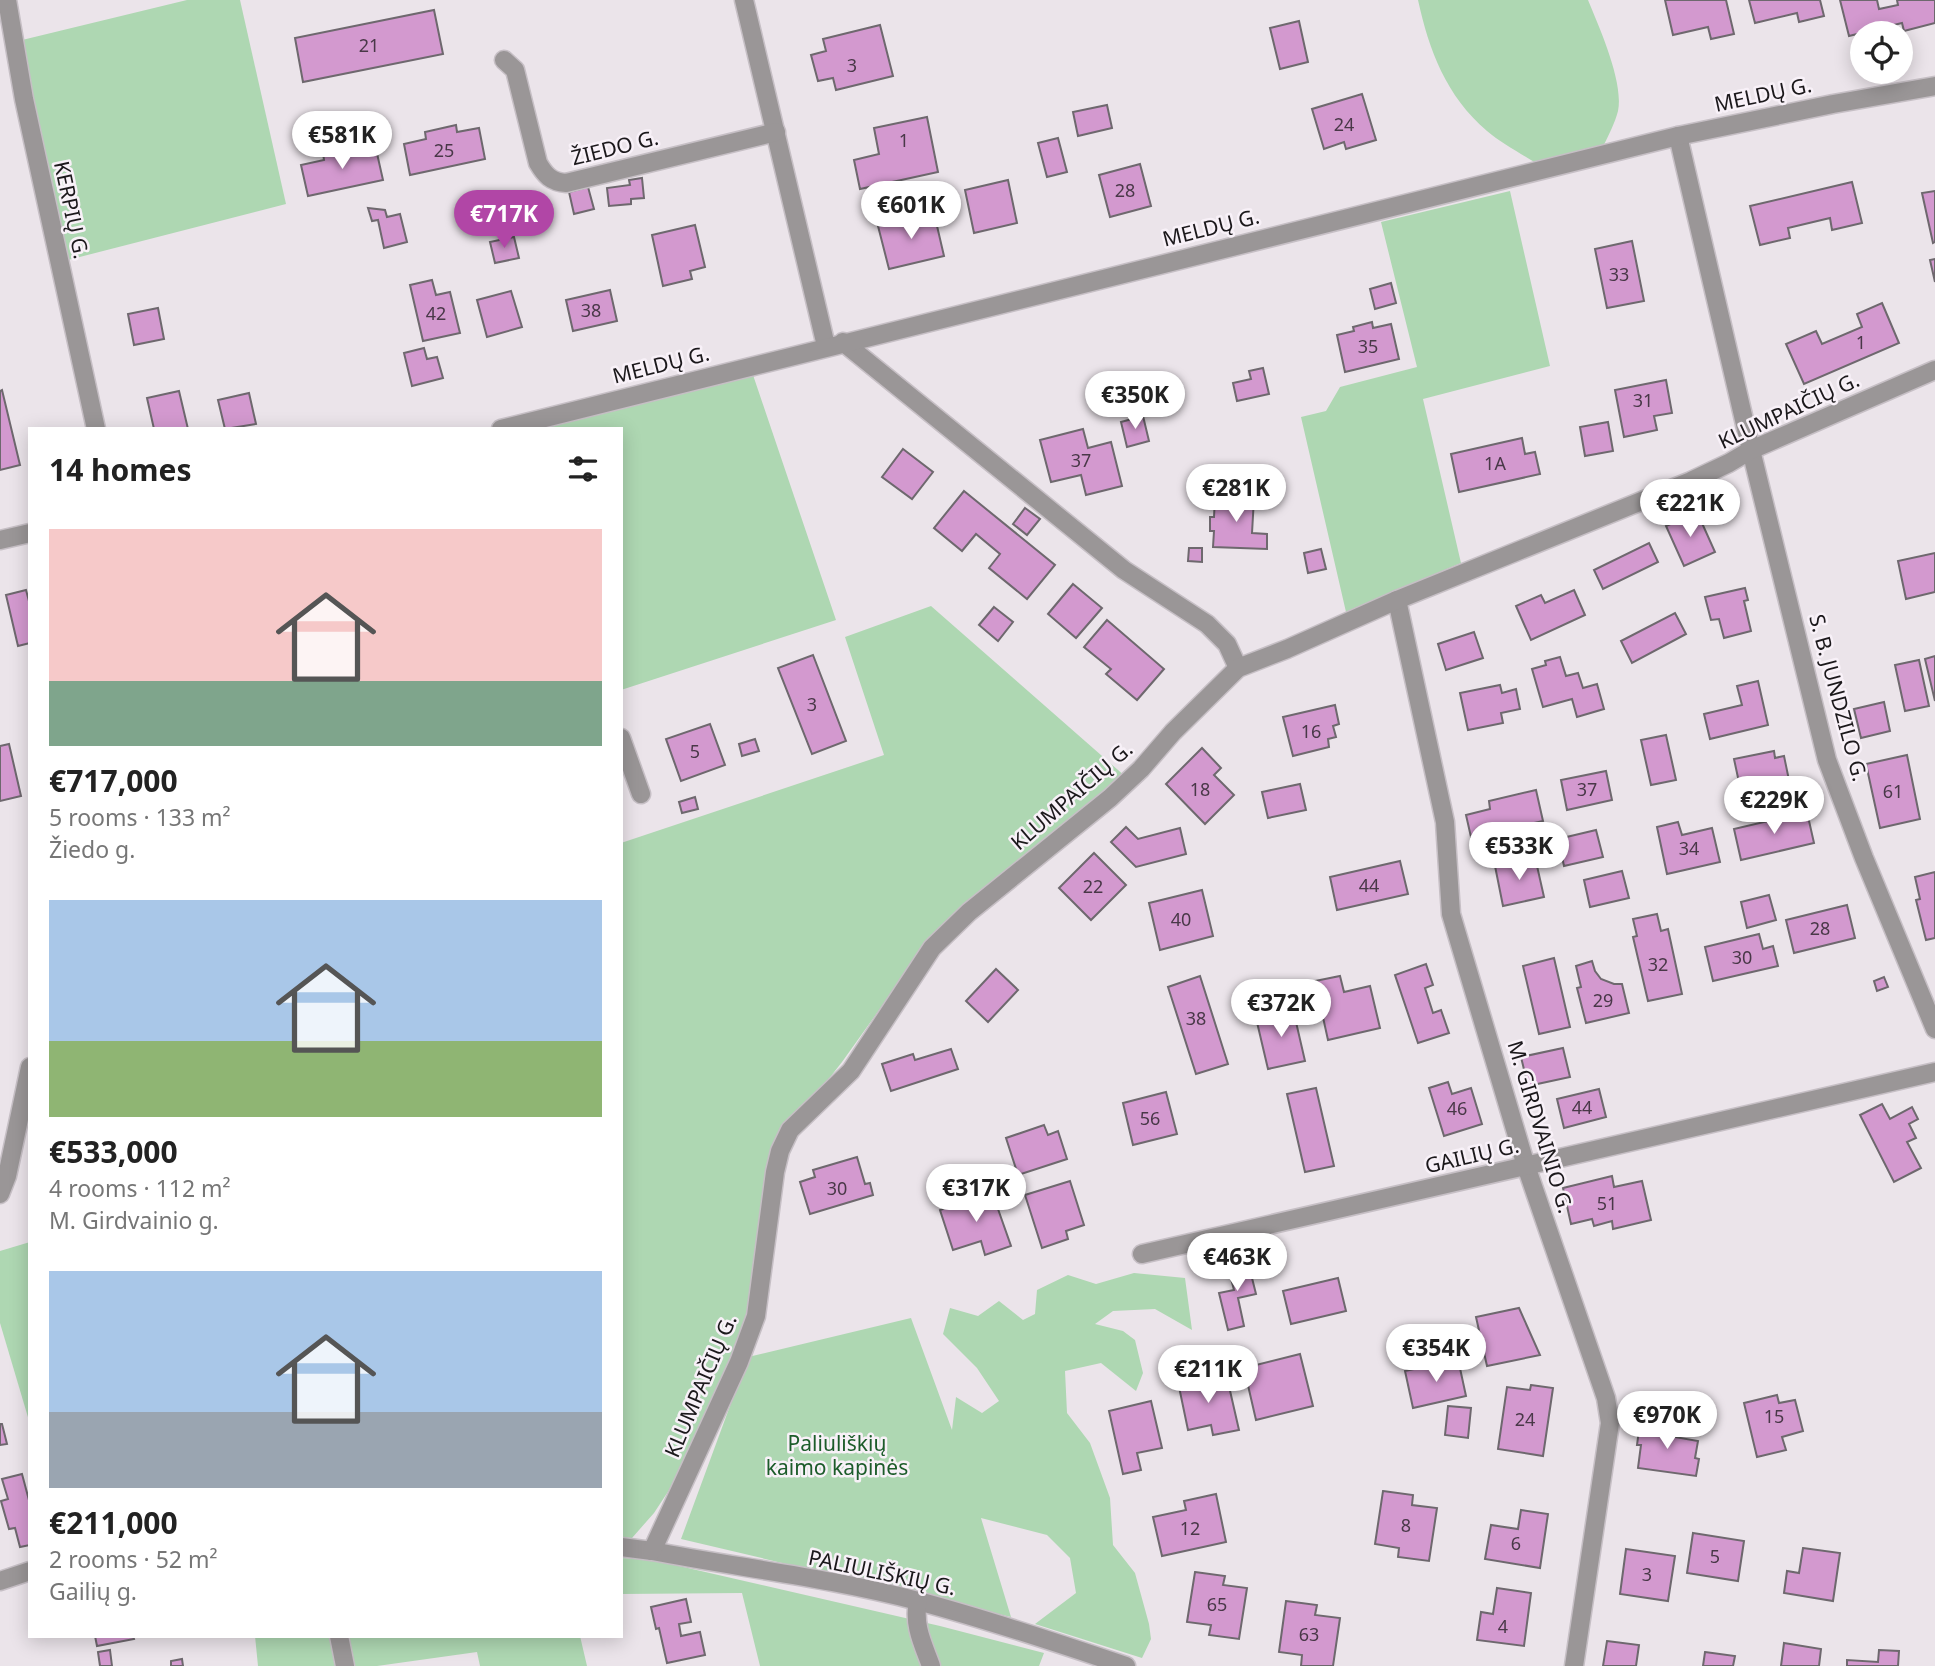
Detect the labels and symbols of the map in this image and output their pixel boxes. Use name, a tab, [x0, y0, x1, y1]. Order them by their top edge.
house number: 21	[359, 33, 379, 57]
house number: 3	[847, 53, 857, 77]
street label: MELDŲ G.	[1712, 70, 1814, 118]
pin: €581K	[293, 111, 391, 171]
house number: 24	[1334, 112, 1354, 136]
street label: ŽIEDO G.	[568, 123, 661, 171]
house number: 1	[899, 128, 909, 152]
house number: 25	[434, 138, 454, 162]
street label: KERPIŲ G.	[48, 158, 96, 261]
house number: 28	[1115, 178, 1135, 202]
pin: €601K	[862, 182, 960, 241]
pin: €717K	[455, 190, 553, 250]
street label: MELDŲ G.	[1159, 201, 1262, 253]
house number: 33	[1609, 262, 1629, 286]
house number: 38	[581, 298, 601, 322]
house number: 42	[426, 301, 446, 325]
house number: 1	[1856, 330, 1866, 354]
house number: 35	[1358, 334, 1378, 358]
street label: MELDŲ G.	[609, 338, 712, 390]
street label: KLUMPAIČIŲ G.	[1714, 365, 1864, 455]
pin: €350K	[1086, 372, 1184, 431]
house number: 31	[1633, 388, 1653, 412]
house number: 37	[1071, 448, 1091, 472]
house number: 1A	[1484, 451, 1506, 475]
pin: €281K	[1187, 464, 1285, 524]
pin: €221K	[1641, 480, 1739, 539]
street label: S. B. JUNDZILO G.	[1803, 611, 1875, 784]
house number: 3	[807, 692, 817, 716]
house number: 16	[1301, 719, 1321, 743]
street label: KLUMPAIČIŲ G.	[1005, 735, 1138, 856]
house number: 5	[690, 739, 700, 763]
pin: €229K	[1725, 776, 1823, 836]
house number: 18	[1190, 777, 1210, 801]
house number: 37	[1577, 777, 1597, 801]
house number: 61	[1883, 779, 1903, 803]
pin: €533K	[1470, 822, 1568, 882]
house number: 34	[1679, 836, 1699, 860]
house number: 44	[1359, 873, 1379, 897]
house number: 22	[1083, 874, 1103, 898]
house number: 40	[1171, 907, 1191, 931]
house number: 28	[1810, 916, 1830, 940]
house number: 30	[1732, 945, 1752, 969]
house number: 32	[1648, 952, 1668, 976]
pin: €372K	[1232, 979, 1330, 1039]
house number: 29	[1593, 988, 1613, 1012]
house number: 38	[1186, 1006, 1206, 1030]
street label: M. GIRDVAINIO G.	[1501, 1037, 1580, 1216]
house number: 44	[1572, 1095, 1592, 1119]
house number: 46	[1447, 1096, 1467, 1120]
house number: 56	[1140, 1106, 1160, 1130]
street label: GAILIŲ G.	[1422, 1131, 1522, 1179]
pin: €317K	[927, 1164, 1025, 1224]
house number: 30	[827, 1176, 847, 1200]
house number: 51	[1597, 1191, 1617, 1215]
pin: €463K	[1188, 1234, 1286, 1293]
street label: KLUMPAIČIŲ G.	[657, 1310, 743, 1461]
pin: €354K	[1387, 1324, 1485, 1384]
pin: €211K	[1159, 1346, 1257, 1405]
pin: €970K	[1618, 1392, 1716, 1451]
house number: 15	[1764, 1404, 1784, 1428]
house number: 24	[1515, 1407, 1535, 1431]
park label: Paliuliškių kaimo kapinės	[766, 1429, 908, 1481]
house number: 8	[1401, 1513, 1411, 1537]
house number: 12	[1180, 1516, 1200, 1540]
house number: 6	[1511, 1531, 1521, 1555]
street label: PALIULIŠKIŲ G.	[806, 1543, 959, 1601]
house number: 5	[1710, 1544, 1720, 1568]
house number: 3	[1642, 1562, 1652, 1586]
house number: 65	[1207, 1592, 1227, 1616]
house number: 4	[1498, 1614, 1508, 1638]
house number: 63	[1299, 1622, 1319, 1646]

